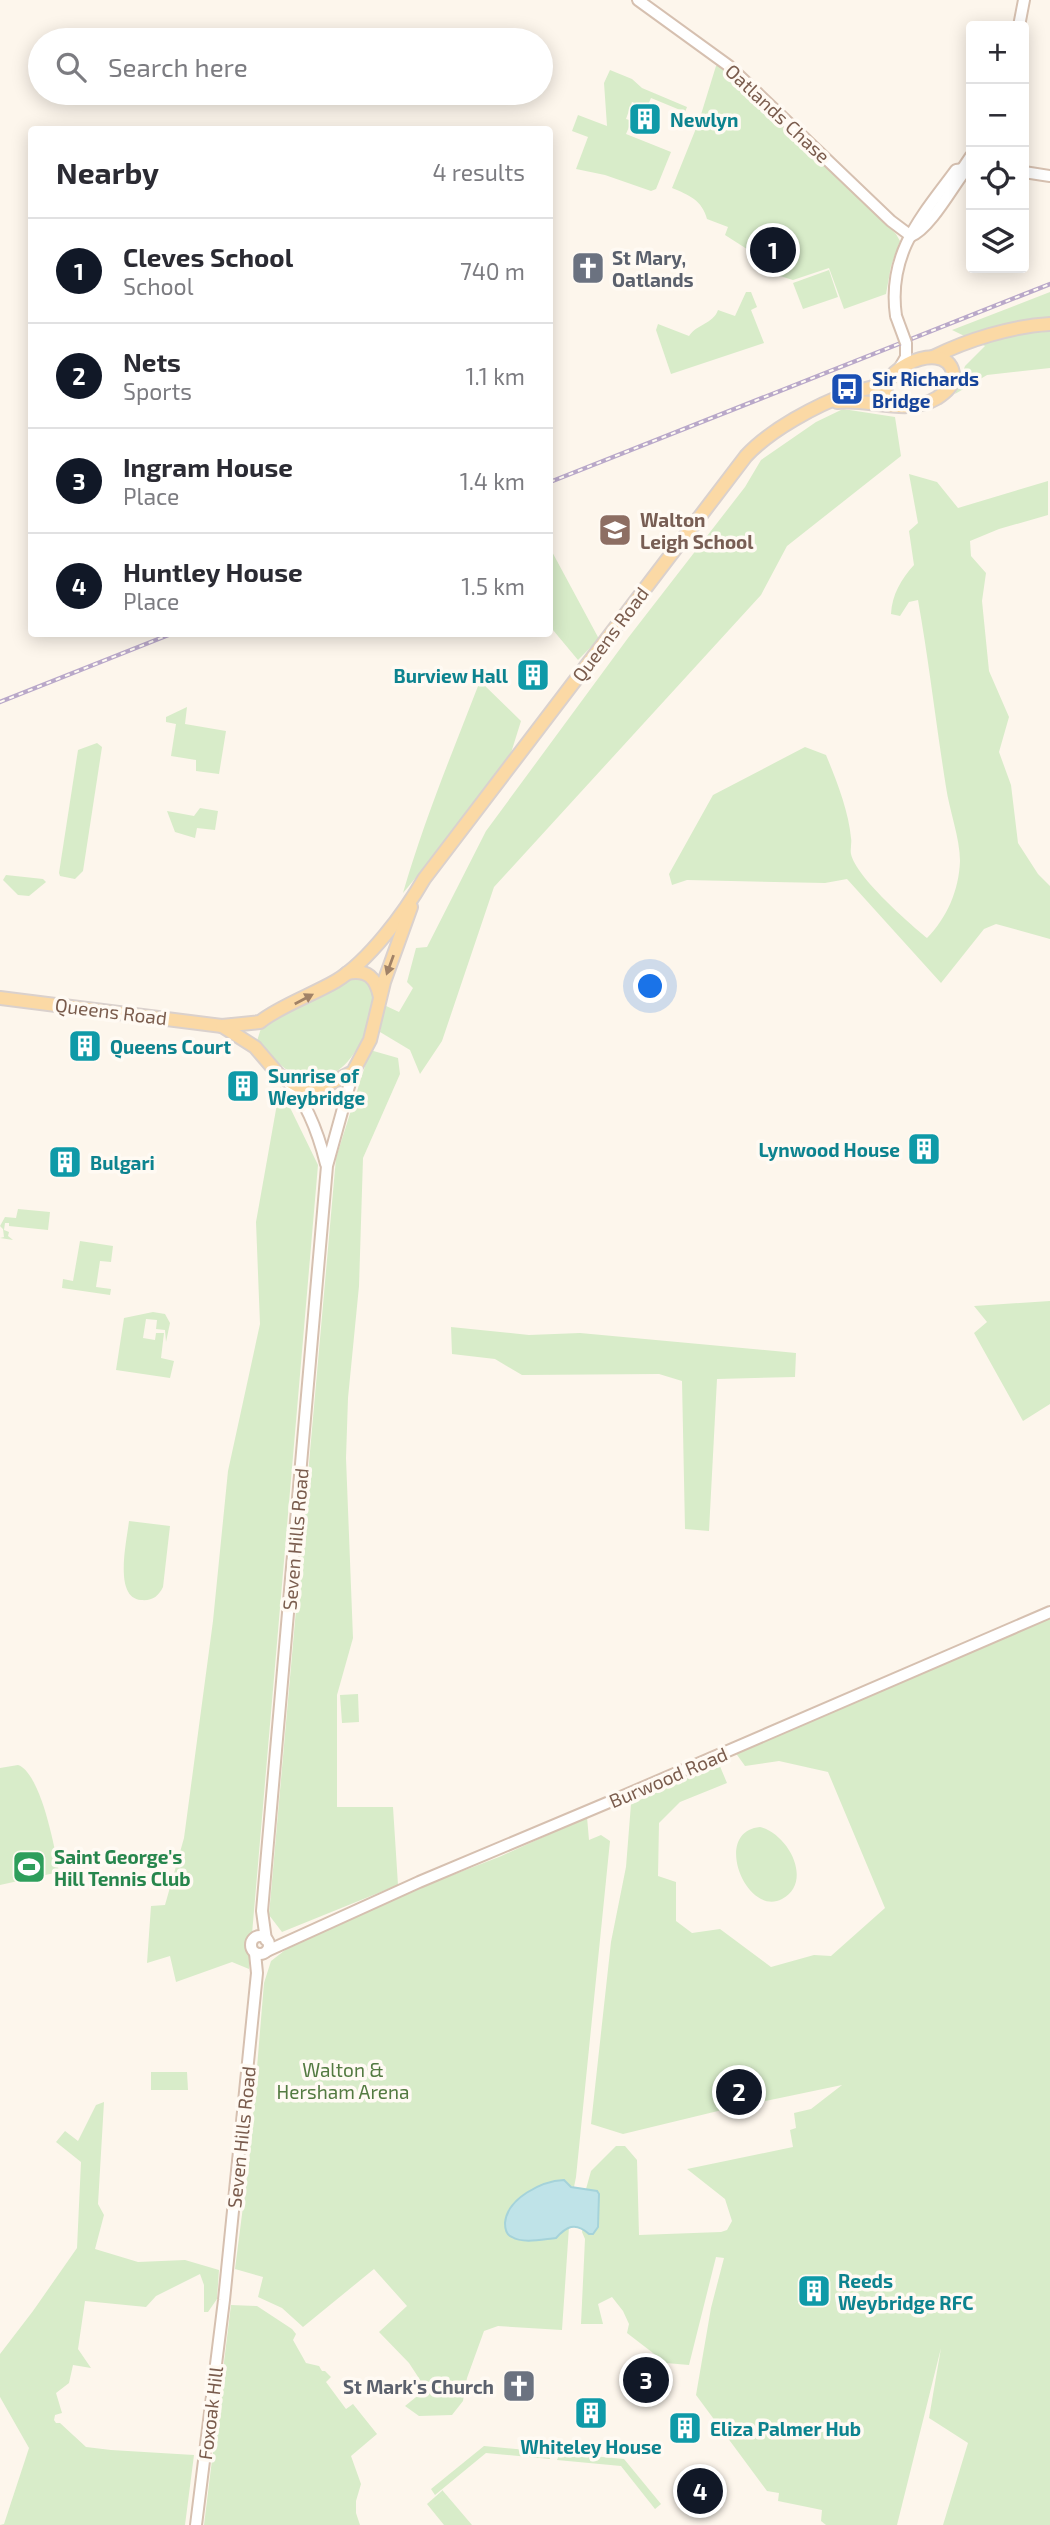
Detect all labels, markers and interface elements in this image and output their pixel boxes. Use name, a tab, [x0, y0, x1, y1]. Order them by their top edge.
map controls	[966, 21, 1029, 273]
button: +	[966, 21, 1029, 84]
search box	[28, 28, 553, 105]
icon: search	[52, 48, 90, 86]
text: Search here	[108, 51, 248, 82]
street label: Oatlands Chase	[721, 59, 835, 167]
button: −	[966, 84, 1029, 147]
building icon: Newlyn	[626, 100, 664, 138]
place label: Newlyn	[670, 108, 738, 132]
button: locate	[966, 147, 1029, 210]
text: Nearby	[56, 154, 159, 190]
text: 4 results	[433, 158, 525, 186]
button: layers	[966, 210, 1029, 273]
pin: 1	[750, 224, 796, 276]
text: Cleves School	[123, 241, 293, 272]
place label: St Mary, Oatlands	[612, 246, 694, 291]
church icon: St Mary, Oatlands	[569, 249, 607, 287]
text: 1	[74, 257, 84, 285]
text: 740 m	[460, 257, 525, 285]
text: School	[123, 272, 193, 300]
text: Nets	[123, 346, 181, 377]
text: 2	[72, 362, 86, 390]
text: 1.1 km	[465, 362, 525, 390]
place label: Sir Richards Bridge	[872, 367, 979, 412]
bus stop icon: Sir Richards Bridge	[828, 370, 866, 408]
text: Sports	[123, 377, 192, 405]
text: Ingram House	[123, 451, 293, 482]
text: 3	[72, 467, 86, 495]
text: 1.4 km	[460, 467, 525, 495]
text: Place	[123, 482, 179, 510]
place label: Walton Leigh School	[640, 508, 754, 553]
school or university icon: Walton Leigh School	[596, 511, 634, 549]
text: Huntley House	[123, 556, 303, 587]
text: 4	[72, 572, 86, 600]
text: 1.5 km	[461, 572, 525, 600]
street label: Queens Road	[567, 582, 653, 686]
text: Place	[123, 587, 179, 615]
building icon: Burview Hall	[514, 656, 552, 694]
place label: Burview Hall	[393, 664, 509, 687]
one-way arrow	[384, 954, 395, 975]
your location	[633, 969, 667, 1003]
street label: Queens Road	[54, 993, 168, 1029]
one-way arrow	[294, 993, 314, 1005]
building icon: Queens Court	[66, 1027, 104, 1065]
place label: Queens Court	[110, 1035, 231, 1059]
place label: Sunrise of Weybridge	[268, 1064, 366, 1110]
building icon: Sunrise of Weybridge	[224, 1067, 262, 1105]
building icon: Lynwood House	[905, 1130, 943, 1168]
place label: Lynwood House	[758, 1138, 900, 1162]
building icon: Bulgari	[46, 1143, 84, 1181]
place label: Bulgari	[90, 1151, 155, 1174]
street label: Seven Hills Road	[277, 1467, 313, 1611]
street label: Burwood Road	[605, 1742, 731, 1812]
place label: Saint George's Hill Tennis Club	[54, 1845, 191, 1890]
sports icon: Saint George's Hill Tennis Club	[10, 1848, 48, 1886]
park label: Walton & Hersham Arena	[277, 2058, 409, 2103]
street label: Seven Hills Road	[222, 2065, 260, 2209]
pin: 2	[716, 2066, 762, 2118]
place label: Reeds Weybridge RFC	[838, 2269, 973, 2315]
building icon: Reeds Weybridge RFC	[795, 2272, 833, 2310]
pin: 3	[623, 2354, 669, 2406]
street label: Foxoak Hill	[193, 2365, 227, 2461]
church icon: St Mark's Church	[500, 2367, 538, 2405]
place label: St Mark's Church	[343, 2375, 494, 2398]
building icon: Whiteley House	[572, 2394, 610, 2432]
building icon: Eliza Palmer Hub	[666, 2409, 704, 2447]
place label: Eliza Palmer Hub	[710, 2417, 861, 2440]
place label: Whiteley House	[520, 2435, 662, 2459]
pin: 4	[677, 2465, 723, 2517]

